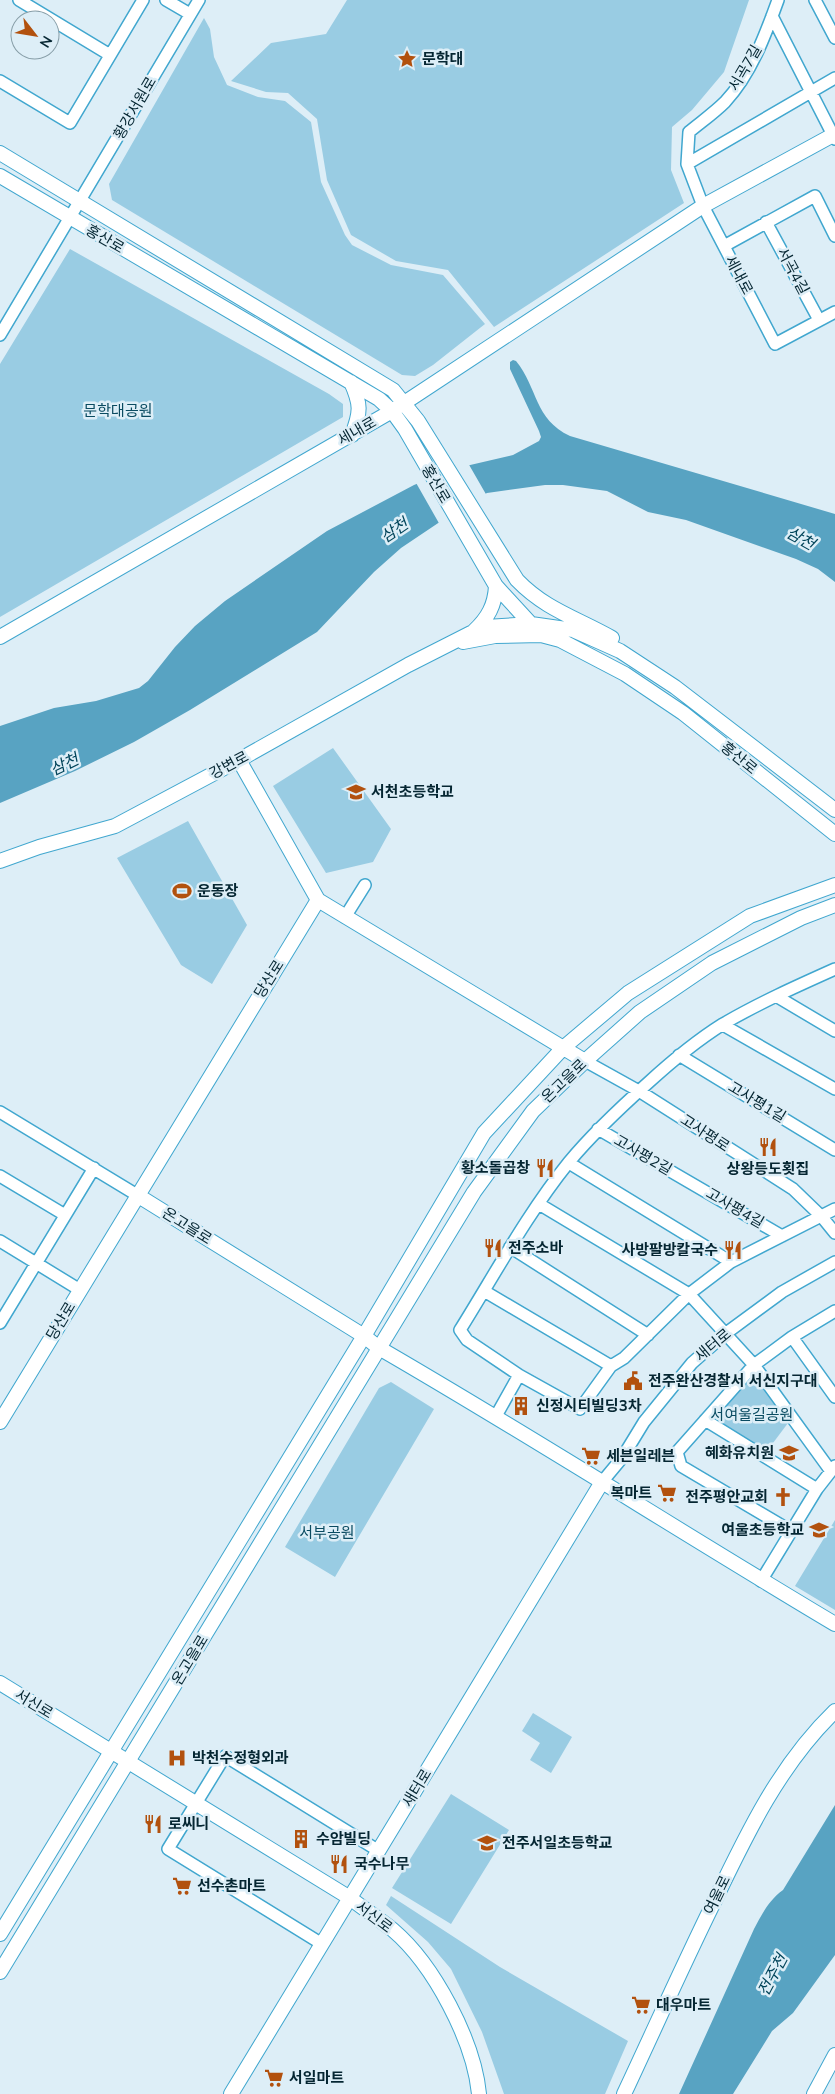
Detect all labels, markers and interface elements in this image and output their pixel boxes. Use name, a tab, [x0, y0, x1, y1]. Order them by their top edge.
north arrow	[10, 10, 60, 60]
text: N	[35, 32, 57, 51]
street label: 서곡7길	[724, 41, 766, 95]
place icon: 문학대	[396, 48, 418, 70]
place label: 문학대	[422, 49, 463, 69]
street label: 황강서원로	[109, 73, 161, 143]
street label: 홍산로	[82, 220, 128, 258]
street label: 서곡4길	[772, 244, 814, 298]
street label: 세내로	[720, 252, 758, 298]
park label: 문학대공원	[83, 401, 153, 421]
street label: 세내로	[334, 412, 380, 450]
street label: 홍산로	[417, 461, 455, 507]
water label: 삼천	[376, 512, 415, 548]
water label: 삼천	[782, 522, 821, 557]
street label: 홍산로	[717, 737, 761, 779]
street label: 강변로	[206, 746, 252, 784]
water label: 삼천	[46, 748, 85, 781]
school or university icon: 서천초등학교	[345, 781, 367, 803]
place label: 서천초등학교	[371, 782, 454, 802]
sports icon: 운동장	[171, 880, 193, 902]
place label: 운동장	[197, 881, 239, 901]
street label: 당산로	[250, 956, 288, 1002]
street label: 온고을로	[537, 1055, 591, 1107]
street label: 고사평1길	[724, 1077, 790, 1127]
street label: 고사평로	[676, 1110, 734, 1156]
street label: 고사평2길	[610, 1130, 676, 1180]
restaurant icon: 상왕등도횟집	[757, 1136, 779, 1158]
restaurant icon: 황소돌곱창	[534, 1157, 556, 1179]
place label: 황소돌곱창	[461, 1158, 530, 1178]
place label: 상왕등도횟집	[727, 1159, 809, 1179]
street label: 고사평4길	[702, 1183, 768, 1233]
street label: 온고을로	[158, 1203, 216, 1249]
restaurant icon: 전주소바	[482, 1237, 504, 1259]
place label: 전주소바	[508, 1238, 563, 1258]
restaurant icon: 사방팔방칼국수	[722, 1239, 744, 1261]
place label: 사방팔방칼국수	[621, 1240, 718, 1260]
street label: 당산로	[42, 1298, 80, 1344]
street label: 새터로	[691, 1324, 735, 1366]
public building icon: 전주완산경찰서 서신지구대	[622, 1370, 644, 1392]
place label: 전주완산경찰서 서신지구대	[648, 1371, 818, 1391]
building icon: 신정시티빌딩3차	[510, 1395, 532, 1417]
place label: 신정시티빌딩3차	[536, 1396, 642, 1416]
park label: 서여울길공원	[711, 1405, 793, 1425]
school or university icon: 혜화유치원	[778, 1442, 800, 1464]
place label: 혜화유치원	[705, 1443, 774, 1463]
supermarket icon: 세븐일레븐	[580, 1445, 602, 1467]
place label: 세븐일레븐	[606, 1446, 675, 1466]
supermarket icon: 복마트	[656, 1482, 678, 1504]
place label: 복마트	[611, 1483, 652, 1503]
church icon: 전주평안교회	[772, 1486, 794, 1508]
place label: 전주평안교회	[685, 1487, 768, 1507]
school or university icon: 여울초등학교	[808, 1519, 830, 1541]
place label: 여울초등학교	[721, 1520, 804, 1540]
park label: 서부공원	[299, 1523, 355, 1543]
street label: 온고을로	[167, 1631, 213, 1689]
street label: 서신로	[11, 1685, 57, 1723]
hospital icon: 박천수정형외과	[166, 1747, 188, 1769]
place label: 박천수정형외과	[192, 1748, 289, 1768]
street label: 새터로	[398, 1765, 436, 1811]
restaurant icon: 로씨니	[142, 1813, 164, 1835]
place label: 로씨니	[168, 1814, 209, 1834]
building icon: 수암빌딩	[290, 1828, 312, 1850]
place label: 수암빌딩	[316, 1829, 371, 1849]
school or university icon: 전주서일초등학교	[476, 1832, 498, 1854]
place label: 전주서일초등학교	[502, 1833, 613, 1853]
restaurant icon: 국수나무	[328, 1853, 350, 1875]
place label: 국수나무	[354, 1854, 409, 1874]
street label: 여울로	[699, 1872, 735, 1918]
supermarket icon: 선수촌마트	[171, 1875, 193, 1897]
place label: 선수촌마트	[197, 1876, 266, 1896]
street label: 서신로	[351, 1897, 397, 1937]
water label: 전주천	[753, 1949, 794, 2000]
supermarket icon: 대우마트	[630, 1994, 652, 2016]
place label: 대우마트	[656, 1995, 711, 2015]
supermarket icon: 서일마트	[263, 2067, 285, 2089]
place label: 서일마트	[289, 2068, 344, 2088]

